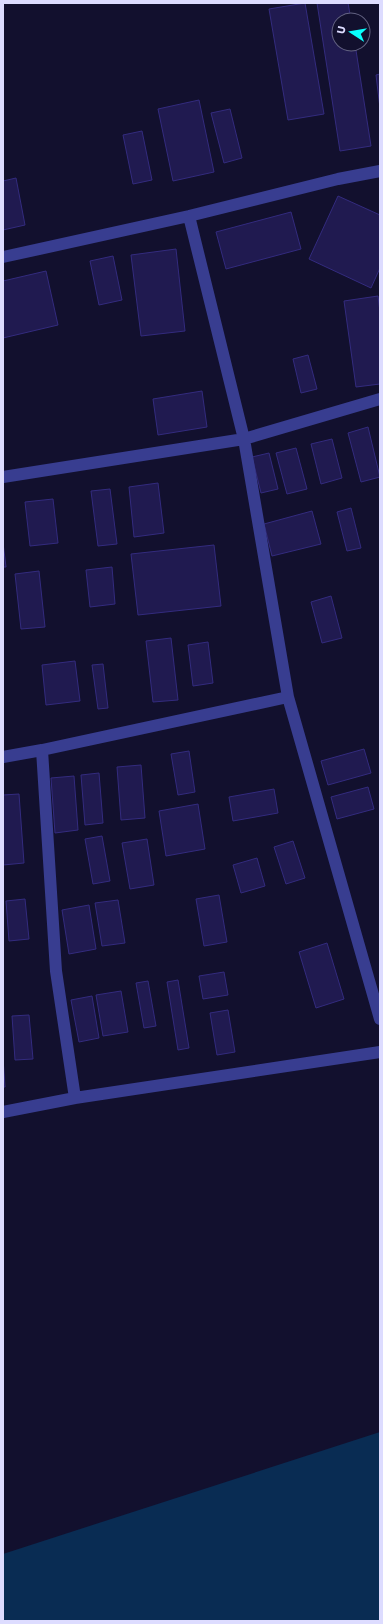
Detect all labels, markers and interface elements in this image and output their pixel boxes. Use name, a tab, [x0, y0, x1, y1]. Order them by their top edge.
north arrow	[331, 12, 371, 52]
text: U	[333, 24, 350, 35]

